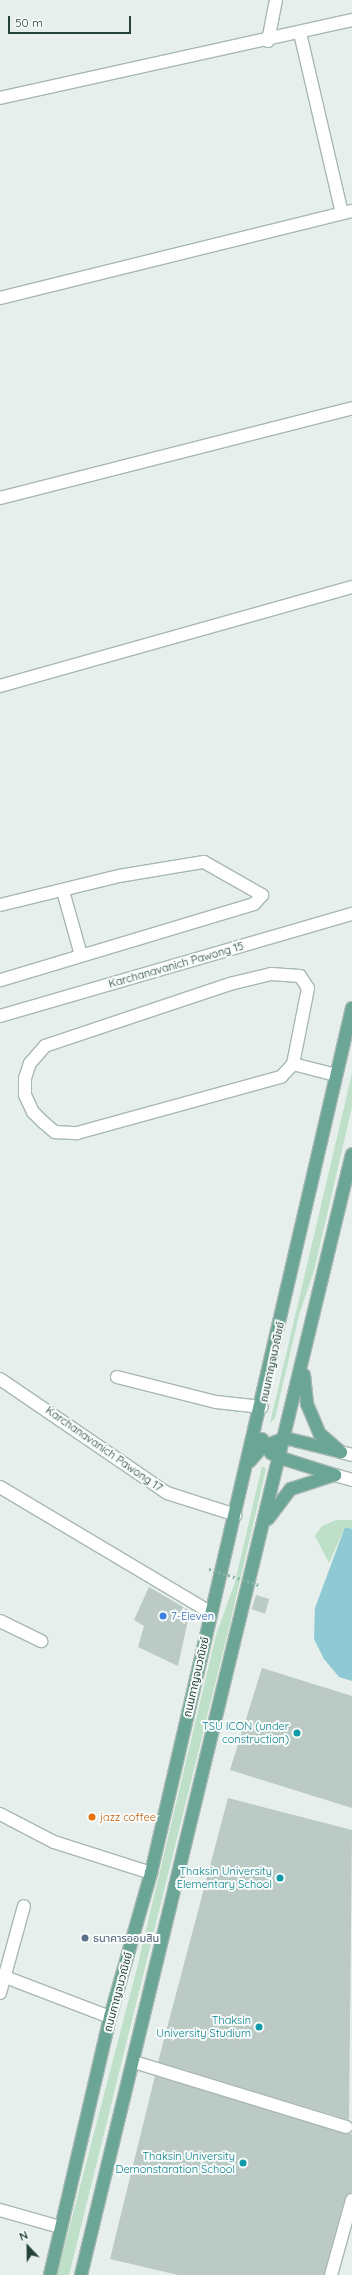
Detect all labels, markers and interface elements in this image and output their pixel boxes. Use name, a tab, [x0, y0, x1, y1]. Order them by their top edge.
scale bar	[10, 8, 133, 34]
text: 50 m	[15, 15, 43, 30]
street label: Karchanavanich Pawong 15	[107, 939, 245, 991]
street label: ถนนกาญจนวณิชย์	[257, 1321, 287, 1403]
street label: Karchanavanich Pawong 17	[43, 1404, 165, 1494]
place label: 7-Eleven	[171, 1609, 214, 1623]
marker: 7-Eleven	[158, 1611, 168, 1621]
street label: ถนนกาญจนวณิชย์	[180, 1636, 212, 1718]
place label: TSU ICON (under construction)	[202, 1720, 289, 1746]
marker: TSU ICON (under construction)	[292, 1728, 302, 1738]
place label: jazz coffee	[100, 1810, 156, 1824]
marker: jazz coffee	[87, 1812, 97, 1822]
place label: Thaksin University Elementary School	[177, 1865, 272, 1891]
marker: Thaksin University Elementary School	[275, 1873, 285, 1883]
place label: ธนาคารออมสิน	[93, 1931, 159, 1945]
marker: ธนาคารออมสิน	[80, 1933, 90, 1943]
street label: ถนนกาญจนวณิชย์	[101, 1951, 135, 2033]
place label: Thaksin University Studium	[156, 2014, 251, 2040]
marker: Thaksin University Studium	[254, 2022, 264, 2032]
place label: Thaksin University Demonstaration School	[115, 2150, 235, 2176]
marker: Thaksin University Demonstaration School	[238, 2158, 248, 2168]
north arrow	[8, 2227, 48, 2267]
text: N	[17, 2228, 30, 2244]

